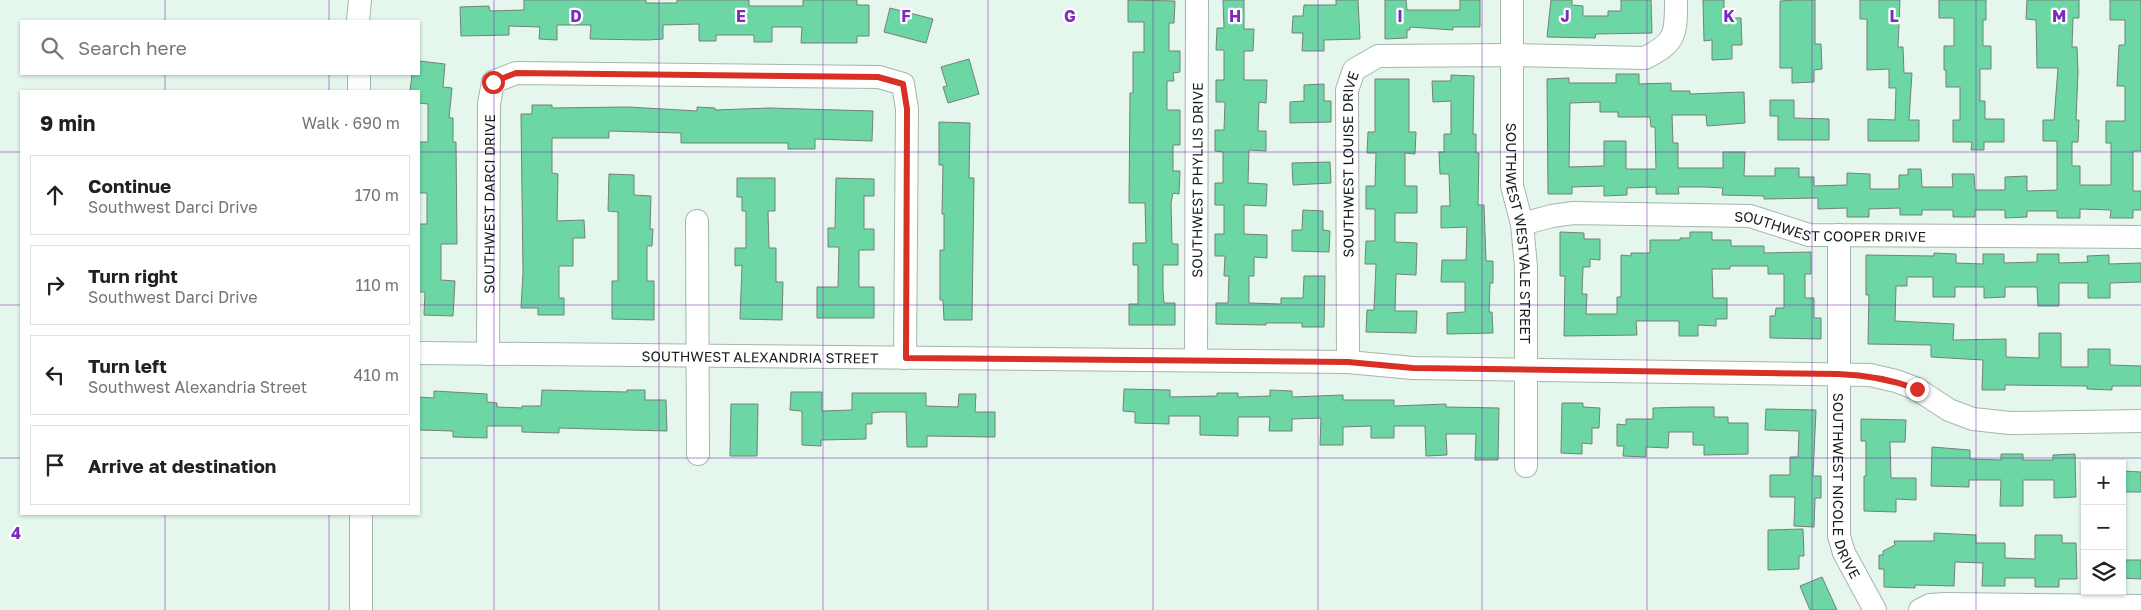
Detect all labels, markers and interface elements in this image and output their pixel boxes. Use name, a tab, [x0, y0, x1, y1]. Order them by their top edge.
text: D	[570, 6, 582, 26]
text: E	[736, 6, 746, 26]
text: F	[901, 6, 911, 26]
text: G	[1064, 6, 1076, 26]
text: H	[1229, 6, 1241, 26]
text: I	[1397, 6, 1403, 26]
text: J	[1560, 6, 1570, 26]
text: K	[1723, 6, 1735, 26]
text: L	[1889, 6, 1899, 26]
text: M	[2052, 6, 2066, 26]
search box	[20, 20, 420, 75]
icon: search	[38, 34, 66, 62]
text: Search here	[78, 36, 187, 59]
street label: SOUTHWEST LOUISE DRIVE	[1338, 69, 1361, 258]
route start	[482, 71, 505, 94]
street label: SOUTHWEST PHYLLIS DRIVE	[1188, 82, 1205, 278]
text: 9 min	[40, 110, 95, 136]
text: Walk · 690 m	[302, 113, 400, 133]
street label: SOUTHWEST DARCI DRIVE	[480, 114, 497, 294]
street label: SOUTHWEST WESTVALE STREET	[1504, 123, 1535, 344]
text: Continue	[88, 174, 171, 197]
icon: ahead	[41, 181, 69, 209]
text: 170 m	[355, 185, 399, 205]
text: Southwest Darci Drive	[88, 197, 258, 217]
street label: SOUTHWEST COOPER DRIVE	[1734, 207, 1926, 244]
text: Turn right	[88, 264, 178, 287]
icon: right	[41, 271, 69, 299]
text: 110 m	[355, 275, 399, 295]
text: Southwest Darci Drive	[88, 287, 258, 307]
street label: SOUTHWEST ALEXANDRIA STREET	[641, 347, 879, 366]
text: Turn left	[88, 354, 167, 377]
icon: left	[41, 361, 69, 389]
text: 410 m	[353, 365, 399, 385]
text: Southwest Alexandria Street	[88, 377, 307, 397]
route end	[1906, 378, 1929, 401]
street label: SOUTHWEST NICOLE DRIVE	[1831, 393, 1865, 581]
icon: arrive	[41, 451, 69, 479]
text: Arrive at destination	[88, 454, 276, 477]
map controls	[2081, 460, 2126, 595]
button: +	[2081, 460, 2126, 505]
button: −	[2081, 505, 2126, 550]
text: 4	[11, 523, 21, 543]
button: layers	[2081, 550, 2126, 595]

